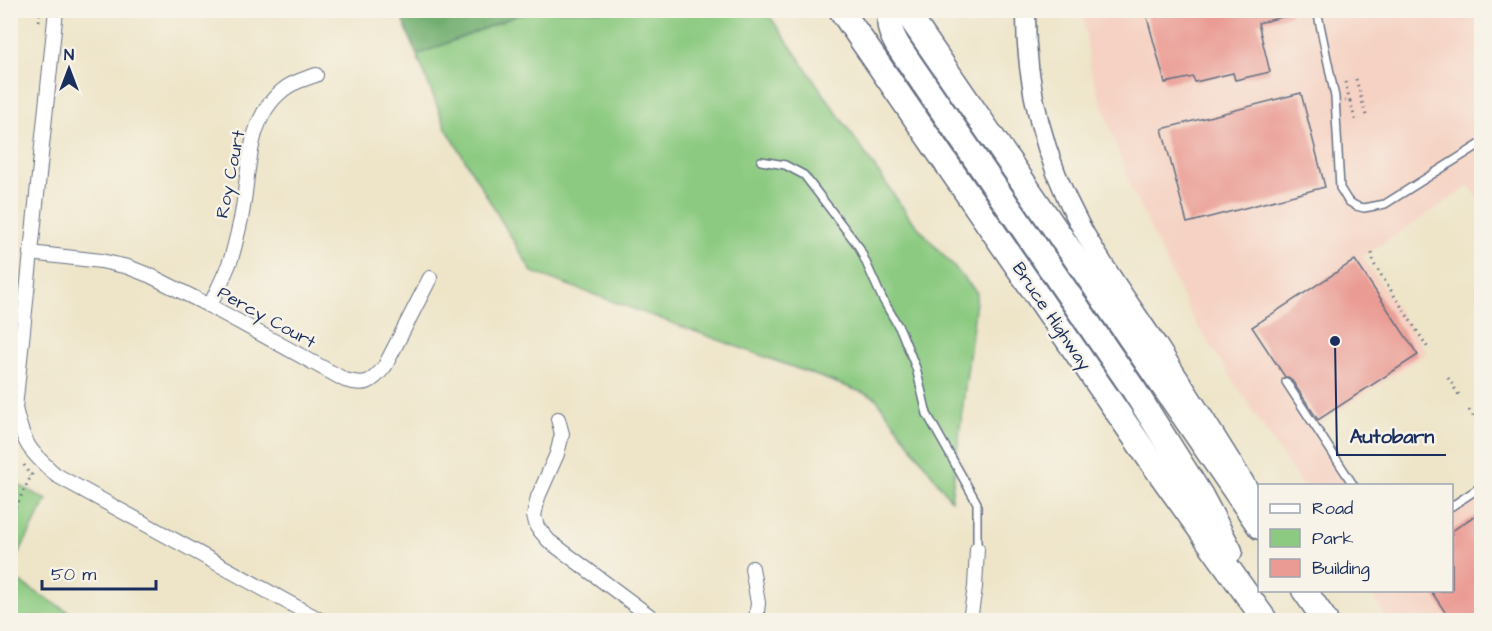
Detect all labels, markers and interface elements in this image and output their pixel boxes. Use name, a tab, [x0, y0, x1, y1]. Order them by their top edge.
north arrow	[39, 39, 99, 99]
text: N	[64, 44, 74, 66]
street label: Roy Court	[210, 127, 252, 220]
street label: Bruce Highway	[1005, 257, 1097, 376]
street label: Percy Court	[213, 280, 321, 356]
callout: Autobarn	[1337, 417, 1446, 455]
text: Autobarn	[1350, 423, 1434, 451]
legend	[1258, 484, 1453, 592]
text: Road	[1312, 496, 1353, 521]
text: Park	[1312, 526, 1354, 551]
scale bar	[42, 553, 156, 591]
text: Building	[1312, 556, 1370, 582]
text: 50 m	[51, 562, 96, 587]

